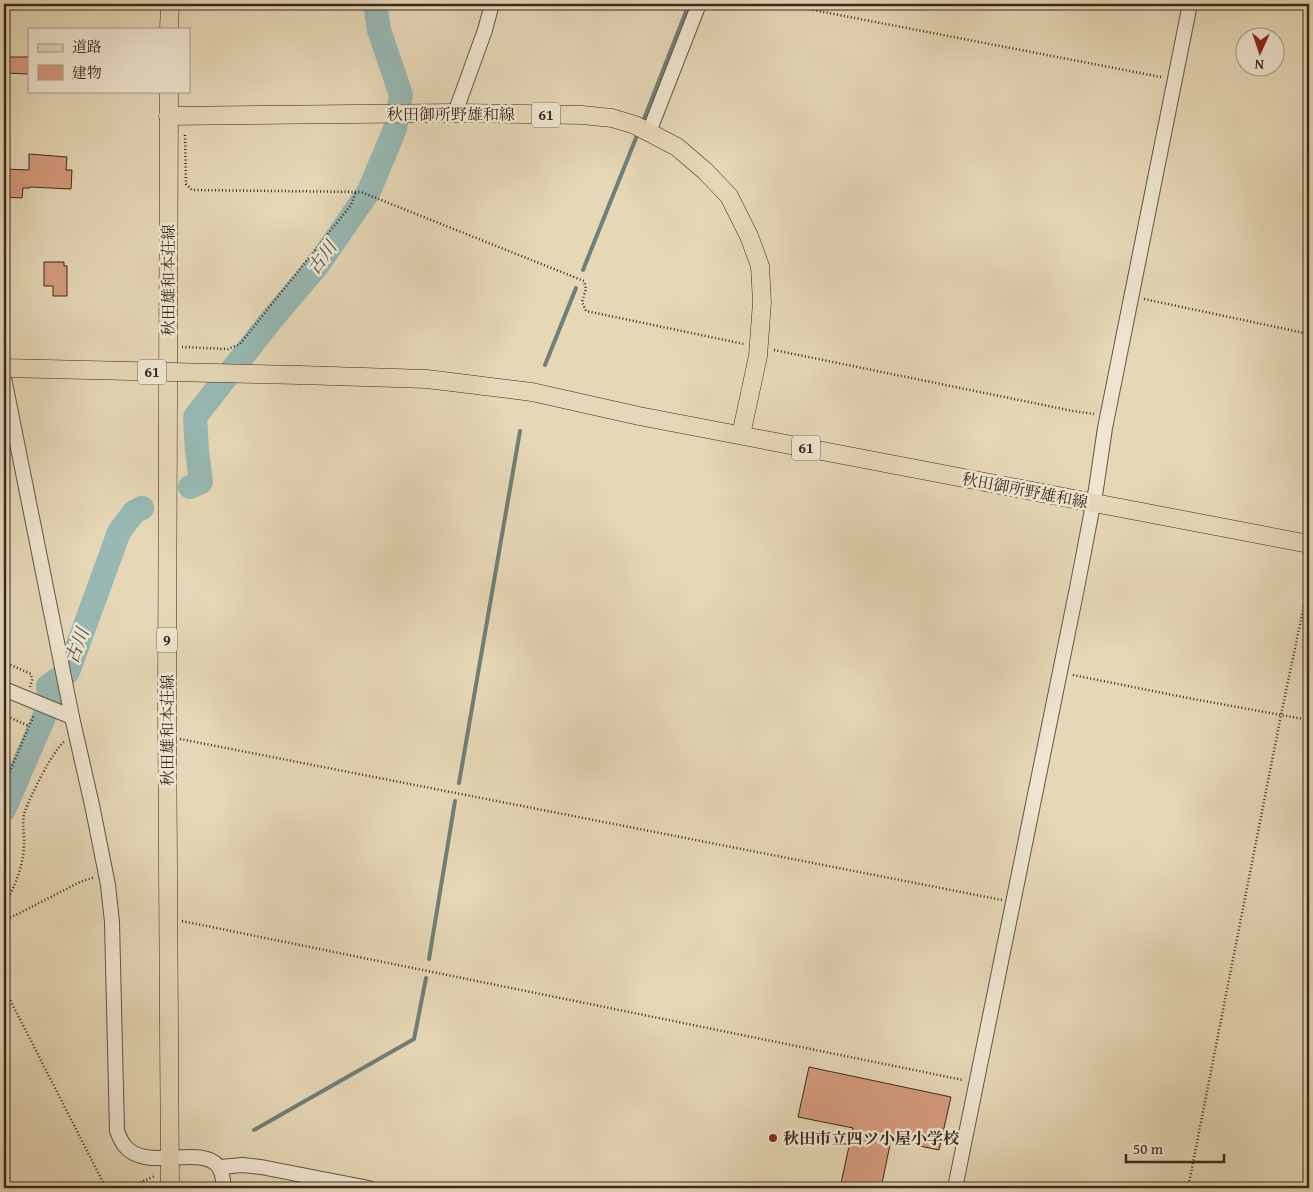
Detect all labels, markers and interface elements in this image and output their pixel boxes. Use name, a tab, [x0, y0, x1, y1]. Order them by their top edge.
legend	[28, 28, 190, 92]
north arrow	[1236, 28, 1286, 78]
text: 道路	[72, 36, 102, 57]
text: N	[1253, 55, 1265, 75]
text: 建物	[72, 62, 102, 83]
street label: 秋田御所野雄和線	[387, 102, 515, 126]
road number: 61	[532, 102, 560, 128]
street label: 秋田雄和本荘線	[156, 224, 180, 336]
water label: 古川	[300, 234, 344, 280]
road number: 61	[138, 360, 166, 384]
road number: 61	[792, 436, 820, 460]
street label: 秋田御所野雄和線	[960, 466, 1090, 514]
water label: 古川	[58, 622, 96, 667]
road number: 9	[157, 628, 177, 652]
street label: 秋田雄和本荘線	[155, 674, 179, 786]
place label: 秋田市立四ツ小屋小学校	[783, 1126, 960, 1150]
marker: 秋田市立四ツ小屋小学校	[767, 1132, 779, 1144]
scale bar	[1126, 1132, 1223, 1164]
text: 50 m	[1133, 1138, 1164, 1159]

